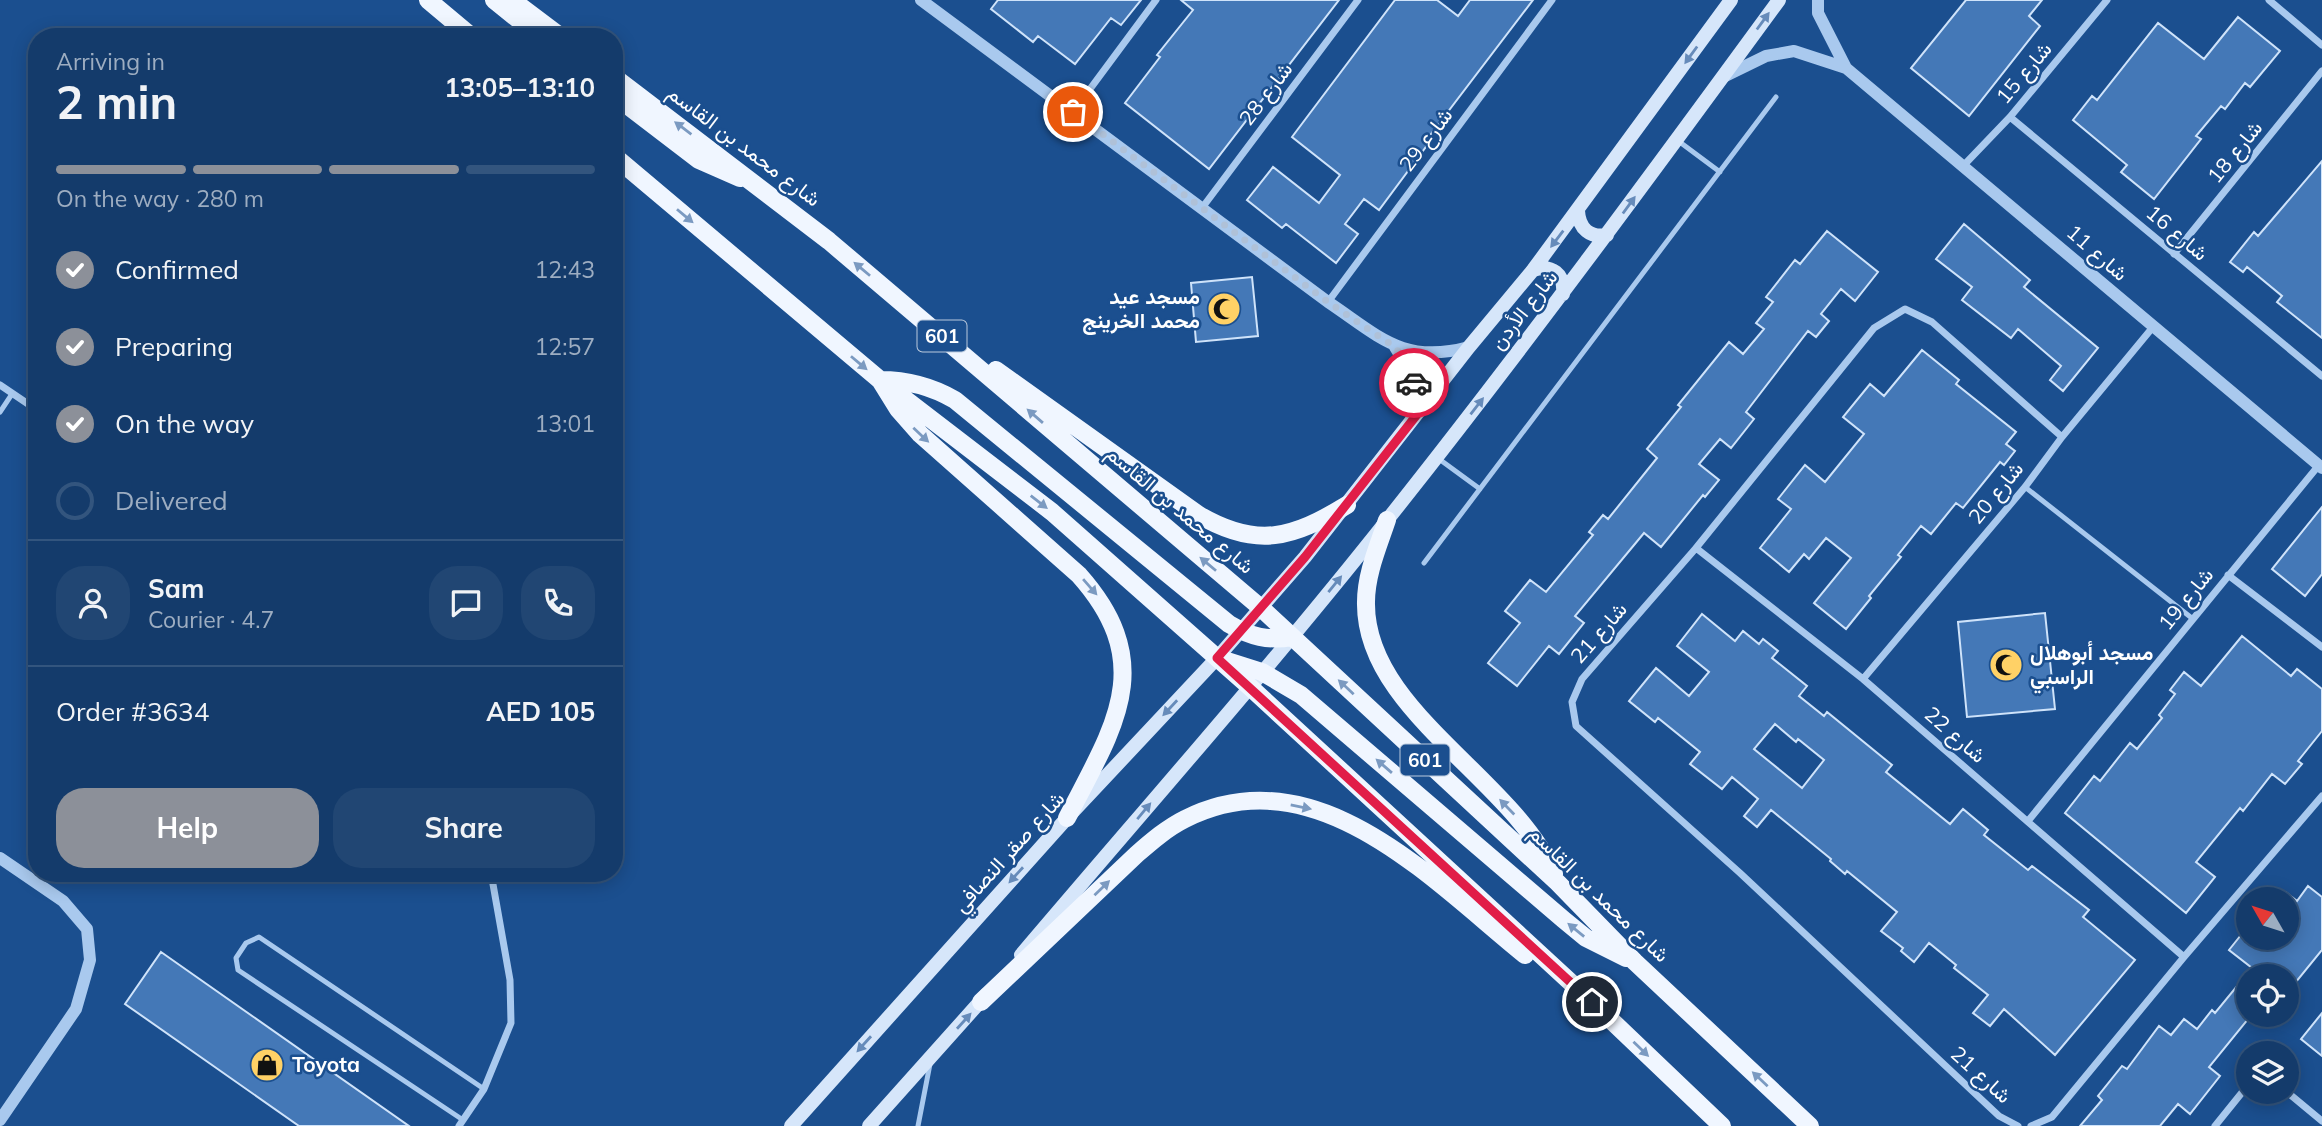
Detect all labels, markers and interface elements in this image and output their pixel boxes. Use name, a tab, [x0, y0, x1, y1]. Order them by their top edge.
one-way arrow	[1756, 12, 1770, 30]
street label: شارع 15	[1990, 36, 2058, 110]
one-way arrow	[1684, 46, 1698, 64]
text: Arriving in	[56, 47, 165, 76]
street label: شارع 28	[1233, 56, 1299, 132]
text: 13:05–13:10	[444, 71, 595, 104]
text: 2 min	[56, 73, 177, 131]
street label: شارع محمد بن القاسم	[662, 79, 826, 213]
pin	[1043, 82, 1103, 142]
icon: bag	[1054, 93, 1092, 131]
street label: شارع 29	[1393, 102, 1459, 178]
street label: شارع 18	[2201, 115, 2269, 189]
one-way arrow	[674, 122, 692, 136]
text: On the way · 280 m	[56, 184, 264, 213]
one-way arrow	[1622, 196, 1636, 214]
street label: شارع 16	[2140, 199, 2214, 267]
one-way arrow	[677, 208, 694, 223]
street label: شارع 11	[2060, 219, 2134, 287]
one-way arrow	[1550, 230, 1564, 248]
icon: check	[56, 251, 94, 289]
text: Confirmed	[115, 253, 239, 286]
text: 12:43	[535, 255, 595, 284]
one-way arrow	[853, 261, 871, 277]
street label: شارع الأردن	[1484, 264, 1564, 356]
place label: مسجد عيد محمد الخرينج	[1082, 283, 1200, 335]
mosque icon: مسجد عيد محمد الخرينج	[1205, 290, 1243, 328]
road number: 601	[918, 320, 967, 352]
icon: check	[56, 328, 94, 366]
text: Preparing	[115, 330, 233, 363]
text: 12:57	[535, 332, 595, 361]
courier	[1379, 348, 1449, 418]
one-way arrow	[850, 355, 868, 370]
icon: car	[1395, 364, 1433, 402]
one-way arrow	[1469, 397, 1484, 415]
icon: check	[56, 405, 94, 443]
text: On the way	[115, 407, 254, 440]
one-way arrow	[1026, 408, 1044, 424]
text: 13:01	[535, 409, 595, 438]
one-way arrow	[912, 426, 929, 442]
street label: شارع محمد بن القاسم	[1100, 440, 1260, 580]
street label: شارع 20	[1962, 456, 2030, 530]
text: Delivered	[115, 484, 228, 517]
one-way arrow	[1030, 495, 1048, 509]
one-way arrow	[1200, 557, 1217, 572]
street label: شارع 19	[2152, 562, 2220, 636]
button: person	[56, 566, 130, 640]
button: chat	[429, 566, 503, 640]
button: phone	[521, 566, 595, 640]
text: Sam	[148, 572, 204, 605]
one-way arrow	[1328, 575, 1343, 593]
one-way arrow	[1082, 578, 1098, 596]
street label: شارع 21	[1565, 596, 1633, 670]
text: Courier · 4.7	[148, 605, 274, 634]
place label: مسجد أبوهلال الراسبي	[2030, 639, 2154, 694]
mosque icon: مسجد أبوهلال الراسبي	[1987, 646, 2025, 684]
one-way arrow	[1337, 679, 1355, 695]
text: Order #3634	[56, 695, 209, 728]
text: AED 105	[486, 695, 595, 728]
one-way arrow	[1162, 699, 1179, 716]
street label: شارع 22	[1918, 701, 1992, 769]
road number: 601	[1400, 744, 1450, 776]
one-way arrow	[1376, 759, 1393, 774]
street label: شارع صقر النصافي	[947, 785, 1073, 921]
button: Help	[56, 788, 319, 868]
button: Share	[333, 788, 595, 868]
one-way arrow	[1499, 798, 1516, 815]
one-way arrow	[1290, 801, 1312, 812]
one-way arrow	[1136, 802, 1151, 819]
street label: شارع محمد بن القاسم	[1523, 820, 1675, 968]
one-way arrow	[1008, 866, 1024, 884]
one-way arrow	[1093, 880, 1110, 896]
north arrow	[2236, 887, 2300, 950]
map controls	[2236, 887, 2299, 1104]
one-way arrow	[1567, 922, 1585, 937]
button: locate	[2236, 964, 2299, 1027]
pin	[1562, 972, 1622, 1032]
icon: home	[1573, 983, 1611, 1021]
one-way arrow	[956, 1012, 971, 1029]
one-way arrow	[856, 1035, 872, 1053]
street label: شارع 21	[1945, 1040, 2017, 1110]
one-way arrow	[1633, 1041, 1650, 1058]
button: layers	[2236, 1041, 2299, 1104]
shop icon: Toyota	[248, 1046, 286, 1084]
place label: Toyota	[292, 1051, 360, 1077]
one-way arrow	[1752, 1072, 1769, 1088]

